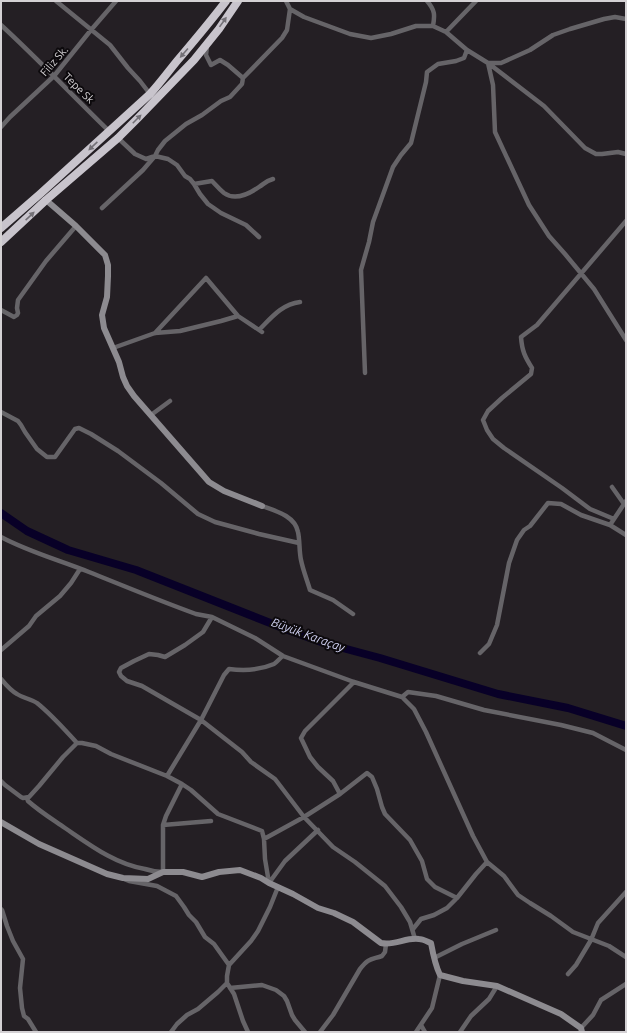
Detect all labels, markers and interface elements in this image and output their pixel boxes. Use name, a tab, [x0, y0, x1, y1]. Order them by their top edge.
one-way arrow	[219, 17, 227, 28]
street label: Filiz Sk.	[38, 44, 70, 78]
one-way arrow	[179, 48, 188, 58]
street label: Tepe Sk	[61, 70, 97, 106]
one-way arrow	[132, 115, 142, 124]
one-way arrow	[88, 141, 98, 150]
one-way arrow	[24, 211, 35, 220]
water label: Büyük Karaçay	[270, 615, 347, 654]

